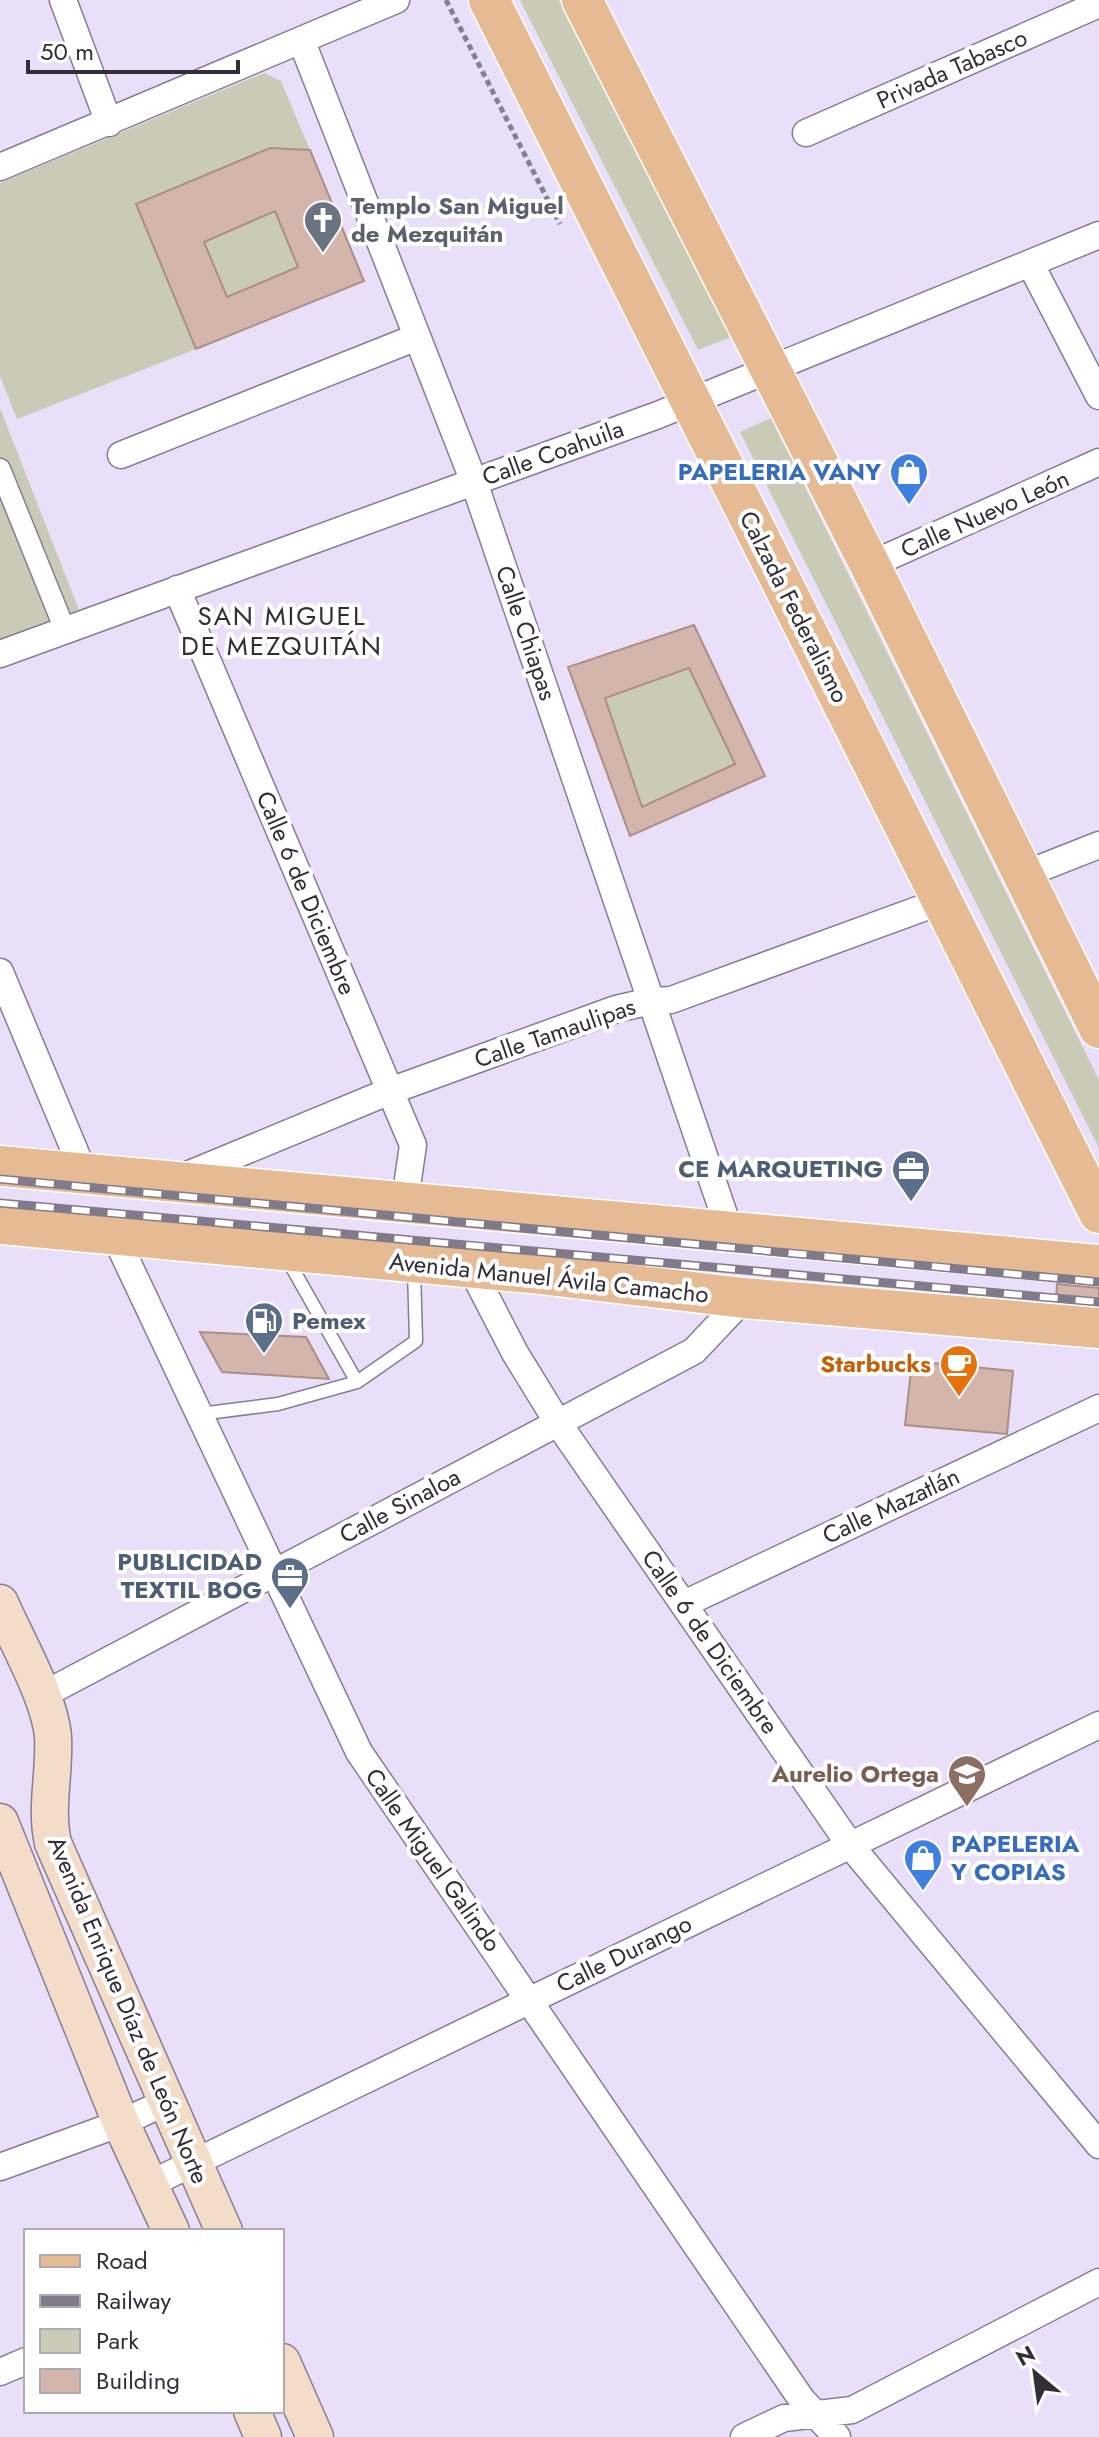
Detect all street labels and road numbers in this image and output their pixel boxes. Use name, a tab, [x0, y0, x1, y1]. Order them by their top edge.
street label: Privada Tabasco	[871, 20, 1033, 117]
street label: Calle Coahuila	[477, 411, 628, 494]
street label: Calle Nuevo León	[895, 461, 1075, 566]
street label: Calzada Federalismo	[731, 505, 858, 709]
street label: Calle Chiapas	[487, 561, 566, 705]
street label: Calle 6 de Diciembre	[248, 786, 365, 1000]
street label: Calle Tamaulipas	[470, 989, 640, 1076]
street label: Avenida Manuel Ávila Camacho	[388, 1243, 710, 1312]
street label: Calle Mazatlán	[816, 1458, 965, 1553]
street label: Calle Sinaloa	[333, 1459, 466, 1552]
street label: Calle 6 de Diciembre	[634, 1542, 787, 1741]
street label: Calle Miguel Galindo	[357, 1761, 510, 1959]
street label: Avenida Enrique Díaz de León Norte	[39, 1831, 218, 2189]
street label: Calle Durango	[550, 1906, 697, 2001]

